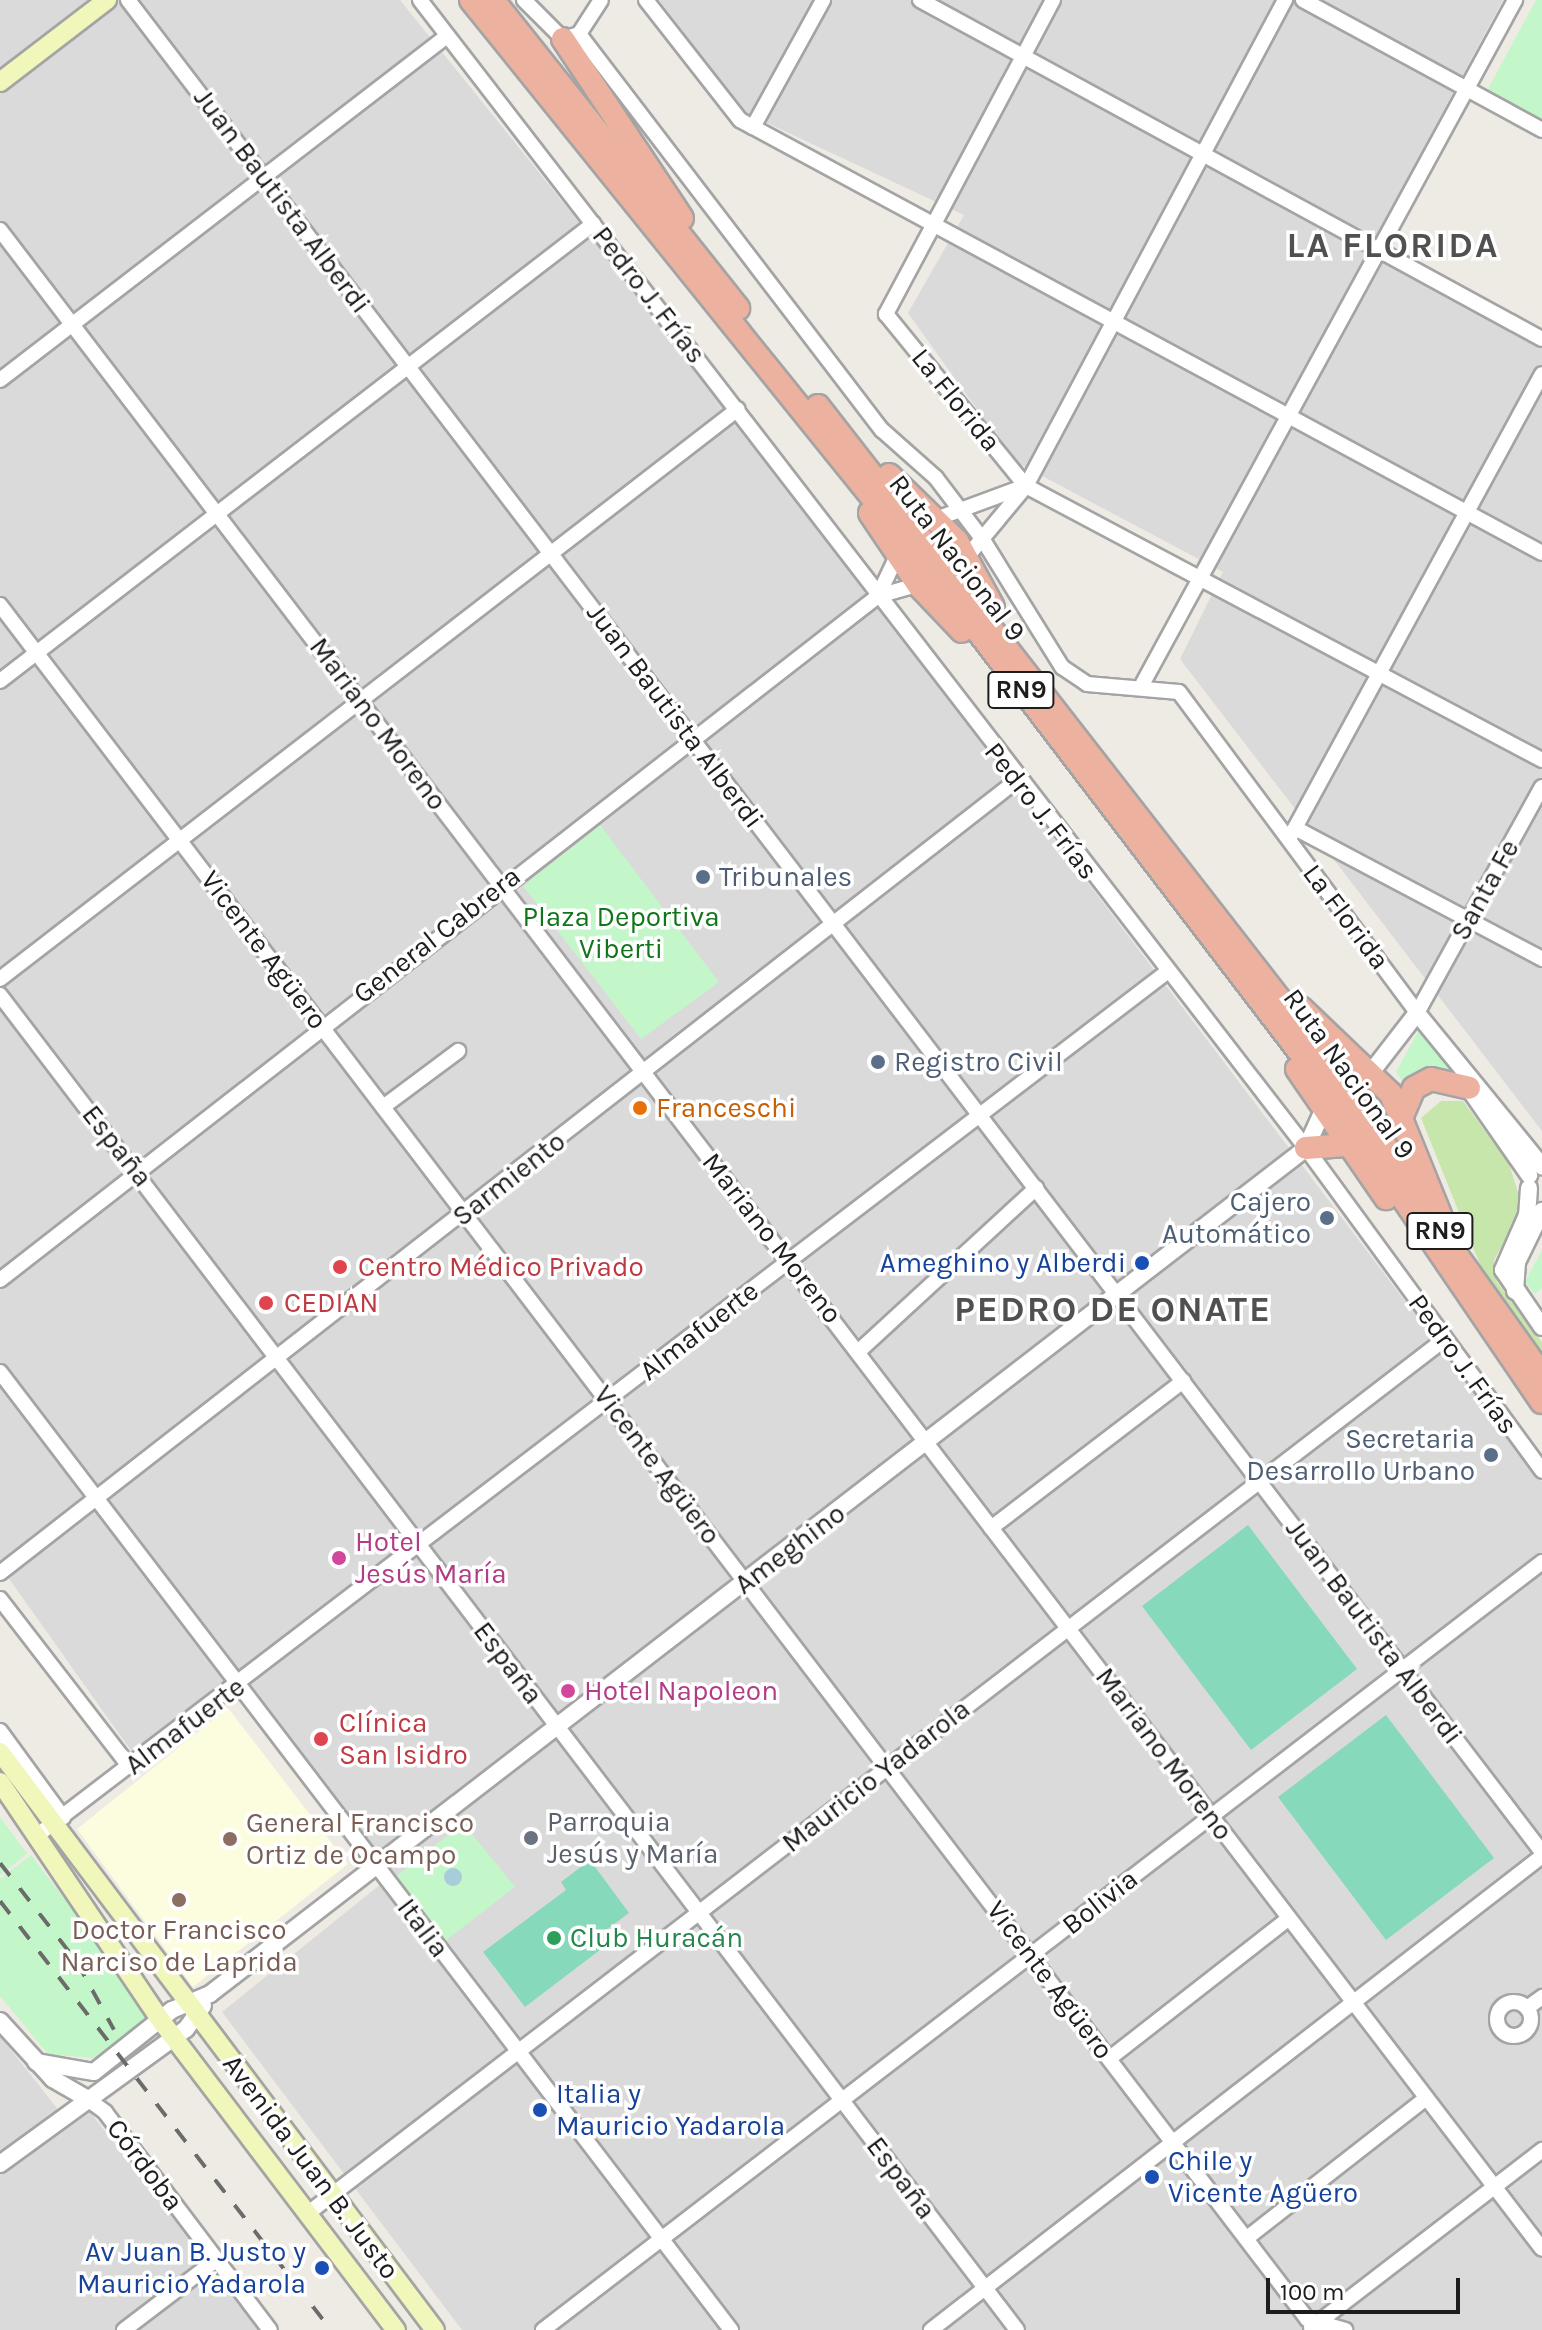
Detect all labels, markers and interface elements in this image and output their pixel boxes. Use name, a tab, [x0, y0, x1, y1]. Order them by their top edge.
street label: Juan Bautista Alberdi	[186, 82, 378, 320]
street label: Pedro J. Frías	[585, 220, 713, 370]
district label: LA FLORIDA	[1287, 224, 1499, 268]
street label: La Florida	[904, 341, 1008, 459]
street label: Ruta Nacional 9	[881, 468, 1033, 648]
street label: Juan Bautista Alberdi	[579, 597, 771, 835]
street label: Mariano Moreno	[302, 631, 454, 817]
road number: RN9	[987, 668, 1055, 712]
street label: Pedro J. Frías	[977, 736, 1105, 886]
street label: Santa Fe	[1444, 834, 1526, 946]
street label: La Florida	[1295, 858, 1397, 976]
street label: General Cabrera	[347, 859, 527, 1011]
place label: Tribunales	[719, 860, 852, 894]
street label: Vicente Agüero	[193, 864, 335, 1036]
marker: Tribunales	[694, 868, 712, 886]
park label: Plaza Deportiva Viberti	[522, 900, 720, 966]
street label: Ruta Nacional 9	[1276, 982, 1422, 1166]
place label: Registro Civil	[894, 1045, 1063, 1079]
marker: Registro Civil	[869, 1053, 887, 1071]
place label: Franceschi	[656, 1091, 796, 1125]
street label: España	[75, 1098, 159, 1194]
marker: Franceschi	[631, 1099, 649, 1117]
street label: Sarmiento	[446, 1124, 572, 1234]
street label: Mariano Moreno	[695, 1146, 849, 1330]
place label: Cajero Automático	[1162, 1185, 1311, 1251]
marker: Cajero Automático	[1318, 1209, 1336, 1227]
road number: RN9	[1406, 1209, 1474, 1253]
place label: Ameghino y Alberdi	[880, 1246, 1126, 1280]
place label: Centro Médico Privado	[358, 1250, 644, 1284]
marker: Ameghino y Alberdi	[1133, 1254, 1151, 1272]
marker: Centro Médico Privado	[329, 1256, 351, 1278]
street label: Almafuerte	[633, 1274, 765, 1388]
place label: CEDIAN	[284, 1286, 378, 1320]
street label: Pedro J. Frías	[1401, 1287, 1525, 1441]
district label: PEDRO DE ONATE	[954, 1288, 1272, 1332]
marker: CEDIAN	[255, 1292, 277, 1314]
street label: Vicente Agüero	[586, 1379, 728, 1551]
place label: Secretaria Desarrollo Urbano	[1246, 1422, 1475, 1488]
marker: Secretaria Desarrollo Urbano	[1482, 1446, 1500, 1464]
street label: Ameghino	[728, 1496, 852, 1602]
street label: Juan Bautista Alberdi	[1278, 1513, 1470, 1751]
place label: Hotel Jesús María	[355, 1525, 507, 1591]
marker: Hotel Jesús María	[330, 1549, 348, 1567]
street label: España	[466, 1615, 550, 1711]
street label: Mariano Moreno	[1088, 1661, 1240, 1847]
street label: Almafuerte	[118, 1670, 252, 1782]
place label: Hotel Napoleon	[584, 1674, 778, 1708]
marker: Hotel Napoleon	[559, 1682, 577, 1700]
street label: Mauricio Yadarola	[775, 1692, 977, 1860]
place label: Clínica San Isidro	[339, 1706, 468, 1772]
marker: Clínica San Isidro	[310, 1728, 332, 1750]
place label: Parroquia Jesús y María	[547, 1805, 718, 1871]
place label: General Francisco Ortiz de Ocampo	[246, 1806, 474, 1872]
marker: Parroquia Jesús y María	[522, 1829, 540, 1847]
marker: General Francisco Ortiz de Ocampo	[221, 1830, 239, 1848]
street label: Bolivia	[1055, 1862, 1145, 1942]
marker: Doctor Francisco Narciso de Laprida	[170, 1891, 188, 1909]
street label: Italia	[390, 1892, 456, 1964]
street label: Vicente Agüero	[979, 1894, 1121, 2066]
place label: Doctor Francisco Narciso de Laprida	[60, 1913, 298, 1979]
place label: Club Huracán	[570, 1921, 743, 1955]
marker: Club Huracán	[545, 1929, 563, 1947]
street label: Avenida Juan B. Justo	[215, 2048, 407, 2286]
place label: Italia y Mauricio Yadarola	[556, 2077, 785, 2143]
marker: Italia y Mauricio Yadarola	[531, 2101, 549, 2119]
street label: Córdoba	[100, 2112, 190, 2218]
street label: España	[859, 2130, 943, 2226]
place label: Chile y Vicente Agüero	[1168, 2144, 1358, 2210]
marker: Chile y Vicente Agüero	[1143, 2168, 1161, 2186]
place label: Av Juan B. Justo y Mauricio Yadarola	[77, 2235, 306, 2301]
marker: Av Juan B. Justo y Mauricio Yadarola	[313, 2259, 331, 2277]
scale bar	[1270, 2262, 1464, 2312]
text: 100 m	[1280, 2278, 1345, 2306]

